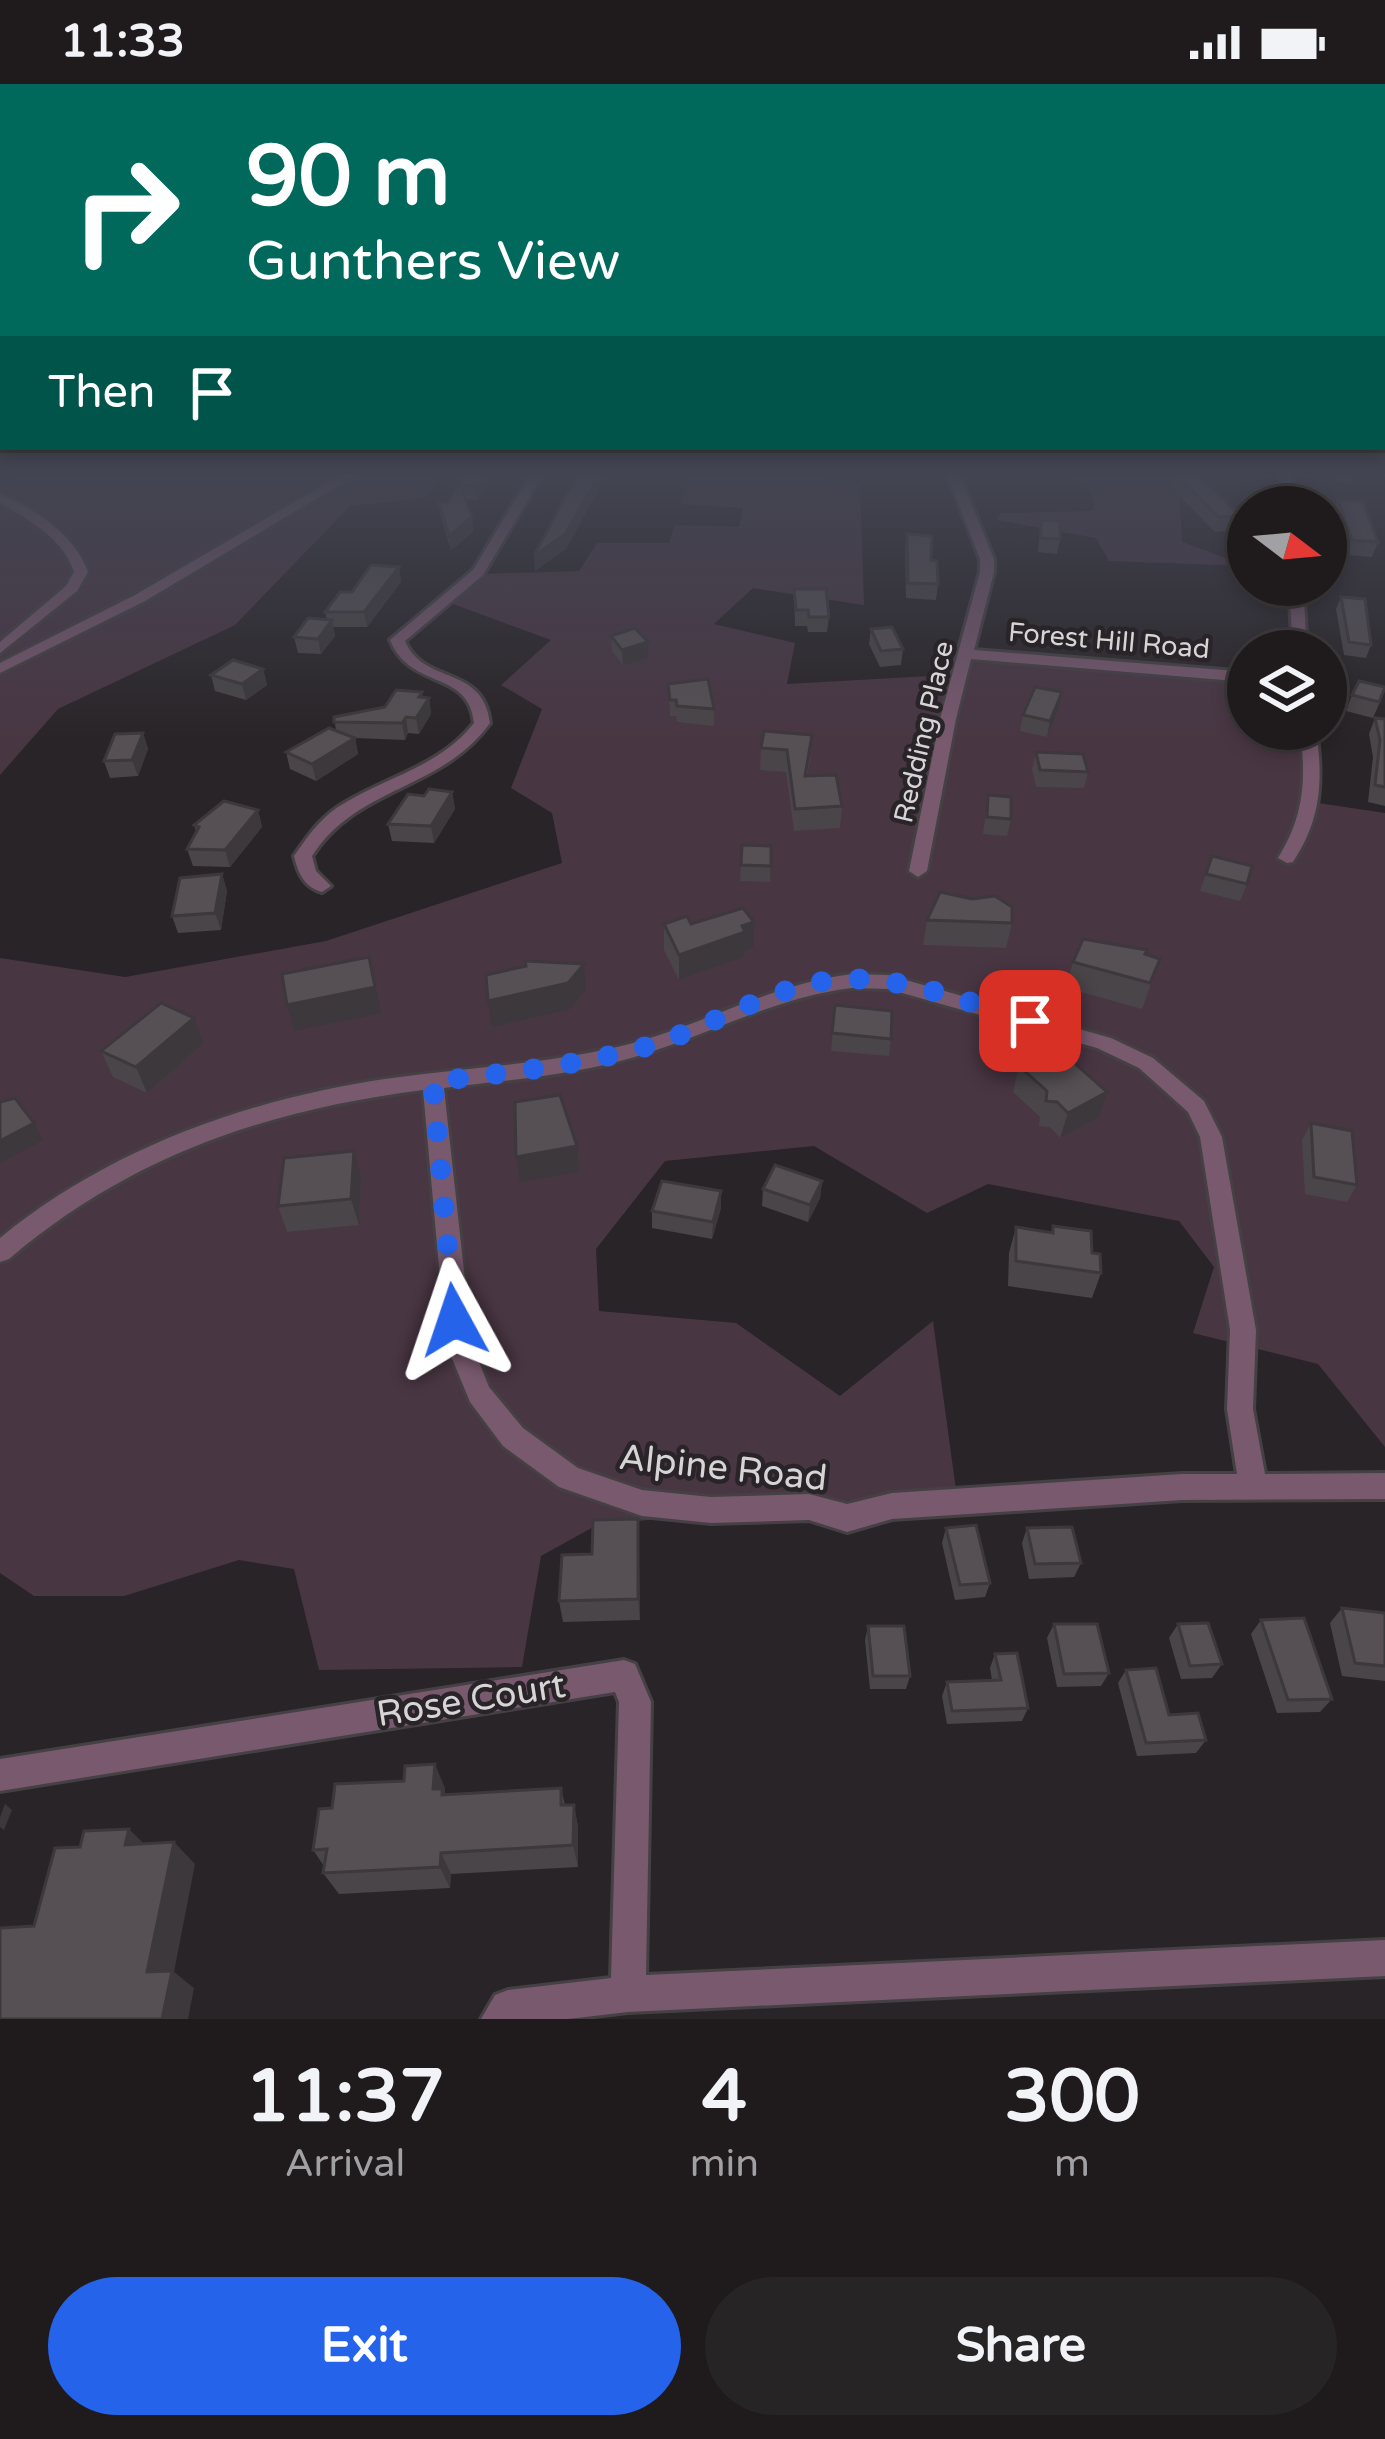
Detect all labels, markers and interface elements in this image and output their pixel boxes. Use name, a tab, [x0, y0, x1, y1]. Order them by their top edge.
text: 11:33	[60, 15, 185, 69]
text: 90 m	[246, 127, 450, 228]
icon: right	[48, 132, 204, 288]
text: Gunthers View	[246, 229, 620, 294]
icon: arrive	[179, 360, 245, 426]
text: Then	[48, 366, 155, 420]
north arrow	[1227, 486, 1347, 606]
map controls	[1227, 486, 1347, 750]
street label: Forest Hill Road	[1007, 616, 1211, 666]
button: layers	[1227, 630, 1347, 750]
street label: Redding Place	[887, 638, 961, 826]
pin	[979, 970, 1081, 1072]
icon: arrive	[997, 988, 1063, 1054]
position arrow	[391, 1257, 517, 1383]
street label: Alpine Road	[617, 1436, 829, 1500]
street label: Rose Court	[374, 1664, 568, 1736]
text: 11:37	[245, 2054, 445, 2141]
text: 4	[702, 2054, 747, 2141]
text: 300	[1004, 2054, 1140, 2141]
text: Arrival	[285, 2140, 405, 2187]
text: min	[690, 2140, 759, 2187]
text: m	[1054, 2140, 1090, 2187]
button: Exit	[48, 2277, 681, 2415]
button: Share	[705, 2277, 1337, 2415]

